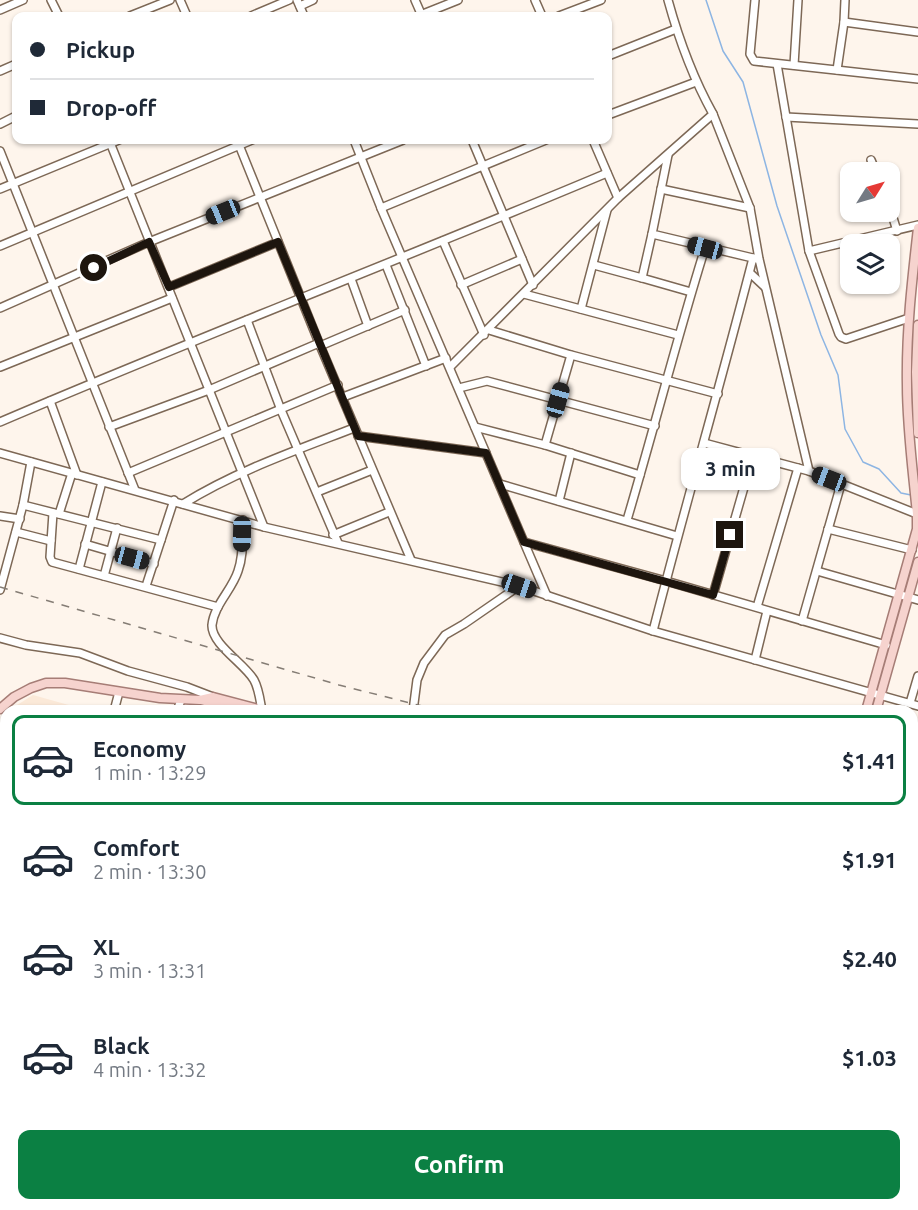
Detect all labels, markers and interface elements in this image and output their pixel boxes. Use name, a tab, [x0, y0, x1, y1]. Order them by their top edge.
text: Pickup	[66, 37, 135, 62]
text: Drop-off	[66, 95, 156, 120]
north arrow	[840, 162, 900, 222]
map controls	[840, 162, 900, 294]
car	[203, 197, 243, 227]
button: layers	[840, 234, 900, 294]
car	[685, 235, 725, 261]
route start	[80, 254, 107, 281]
car	[544, 380, 572, 420]
callout: 3 min	[680, 448, 780, 490]
text: 3 min	[705, 457, 756, 480]
car	[809, 464, 849, 494]
car	[233, 516, 251, 552]
route end	[716, 521, 743, 548]
car	[112, 545, 152, 571]
car	[499, 572, 539, 600]
icon: car	[21, 733, 75, 787]
text: Economy	[93, 736, 186, 761]
text: $1.41	[842, 748, 897, 773]
text: 1 min · 13:29	[93, 761, 207, 784]
icon: car	[21, 832, 75, 886]
text: Comfort	[93, 835, 180, 860]
text: $1.91	[842, 847, 897, 872]
text: 2 min · 13:30	[93, 860, 207, 883]
icon: car	[21, 931, 75, 985]
text: XL	[93, 934, 120, 959]
text: $2.40	[842, 946, 897, 971]
text: 3 min · 13:31	[93, 959, 207, 982]
icon: car	[21, 1030, 75, 1084]
text: Black	[93, 1033, 150, 1058]
text: $1.03	[842, 1045, 897, 1070]
text: 4 min · 13:32	[93, 1058, 207, 1081]
button: Confirm	[18, 1130, 900, 1199]

